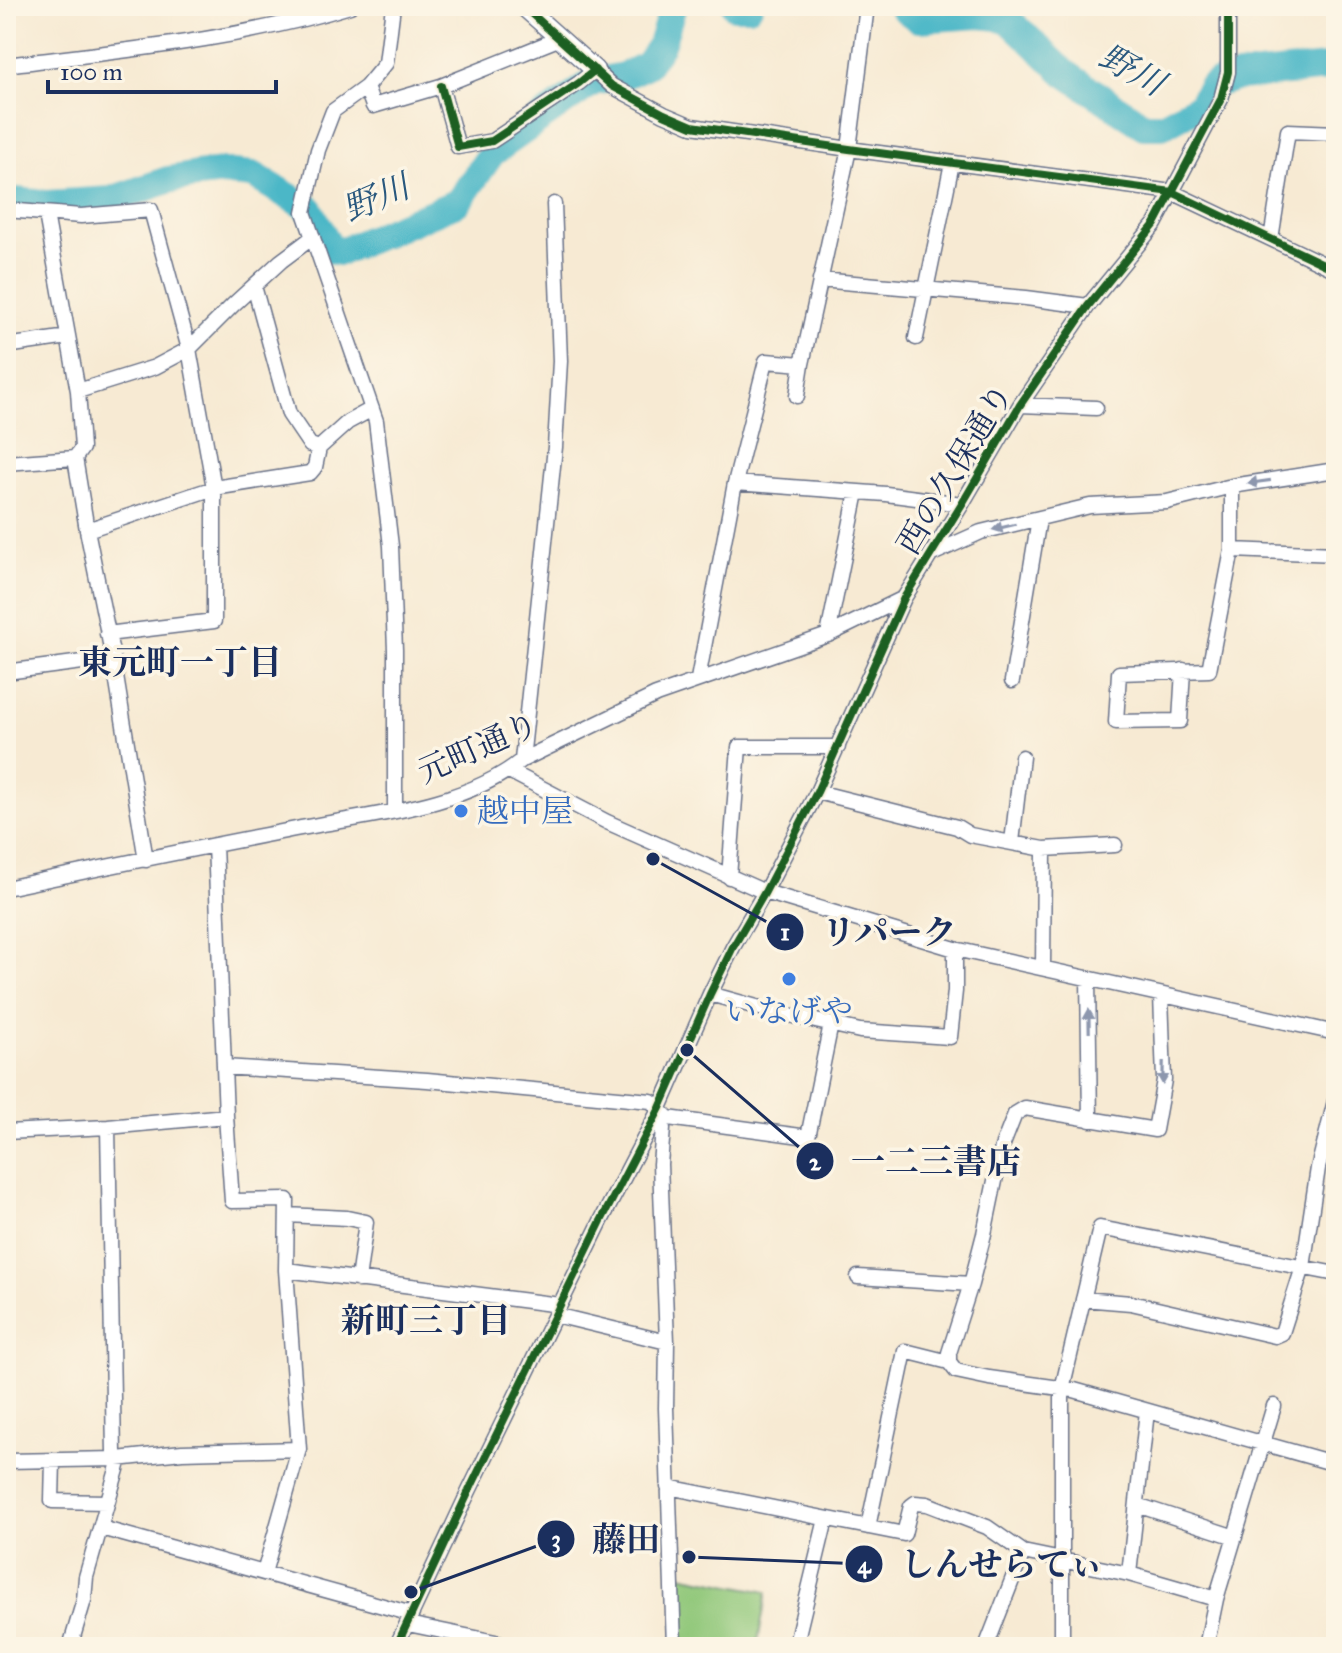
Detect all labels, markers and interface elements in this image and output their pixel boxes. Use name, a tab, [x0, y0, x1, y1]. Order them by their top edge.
water label: 野川	[1092, 36, 1175, 106]
scale bar	[48, 44, 276, 94]
text: 100 m	[60, 57, 123, 87]
water label: 野川	[337, 164, 419, 230]
street label: 西の久保通り	[889, 377, 1021, 561]
one-way arrow	[1246, 476, 1271, 489]
one-way arrow	[991, 521, 1016, 534]
district label: 東元町一丁目	[78, 642, 282, 683]
street label: 元町通り	[412, 704, 544, 792]
place label: 越中屋	[477, 792, 573, 831]
marker: 越中屋	[452, 802, 470, 820]
callout: リパーク	[765, 903, 973, 961]
text: リパーク	[822, 912, 956, 953]
text: 1	[780, 917, 790, 947]
marker: いなげや	[780, 970, 798, 988]
place label: いなげや	[725, 992, 853, 1031]
one-way arrow	[1082, 1008, 1095, 1033]
one-way arrow	[1157, 1061, 1169, 1086]
callout: 一二三書店	[795, 1132, 1037, 1190]
text: 一二三書店	[851, 1141, 1021, 1182]
text: 2	[809, 1147, 822, 1177]
district label: 新町三丁目	[341, 1300, 511, 1341]
callout: 藤田	[536, 1510, 676, 1568]
text: 藤田	[592, 1519, 660, 1560]
text: 3	[551, 1524, 561, 1554]
callout: しんせらてぃ	[844, 1535, 1120, 1593]
text: しんせらてぃ	[901, 1544, 1103, 1585]
text: 4	[857, 1550, 872, 1580]

